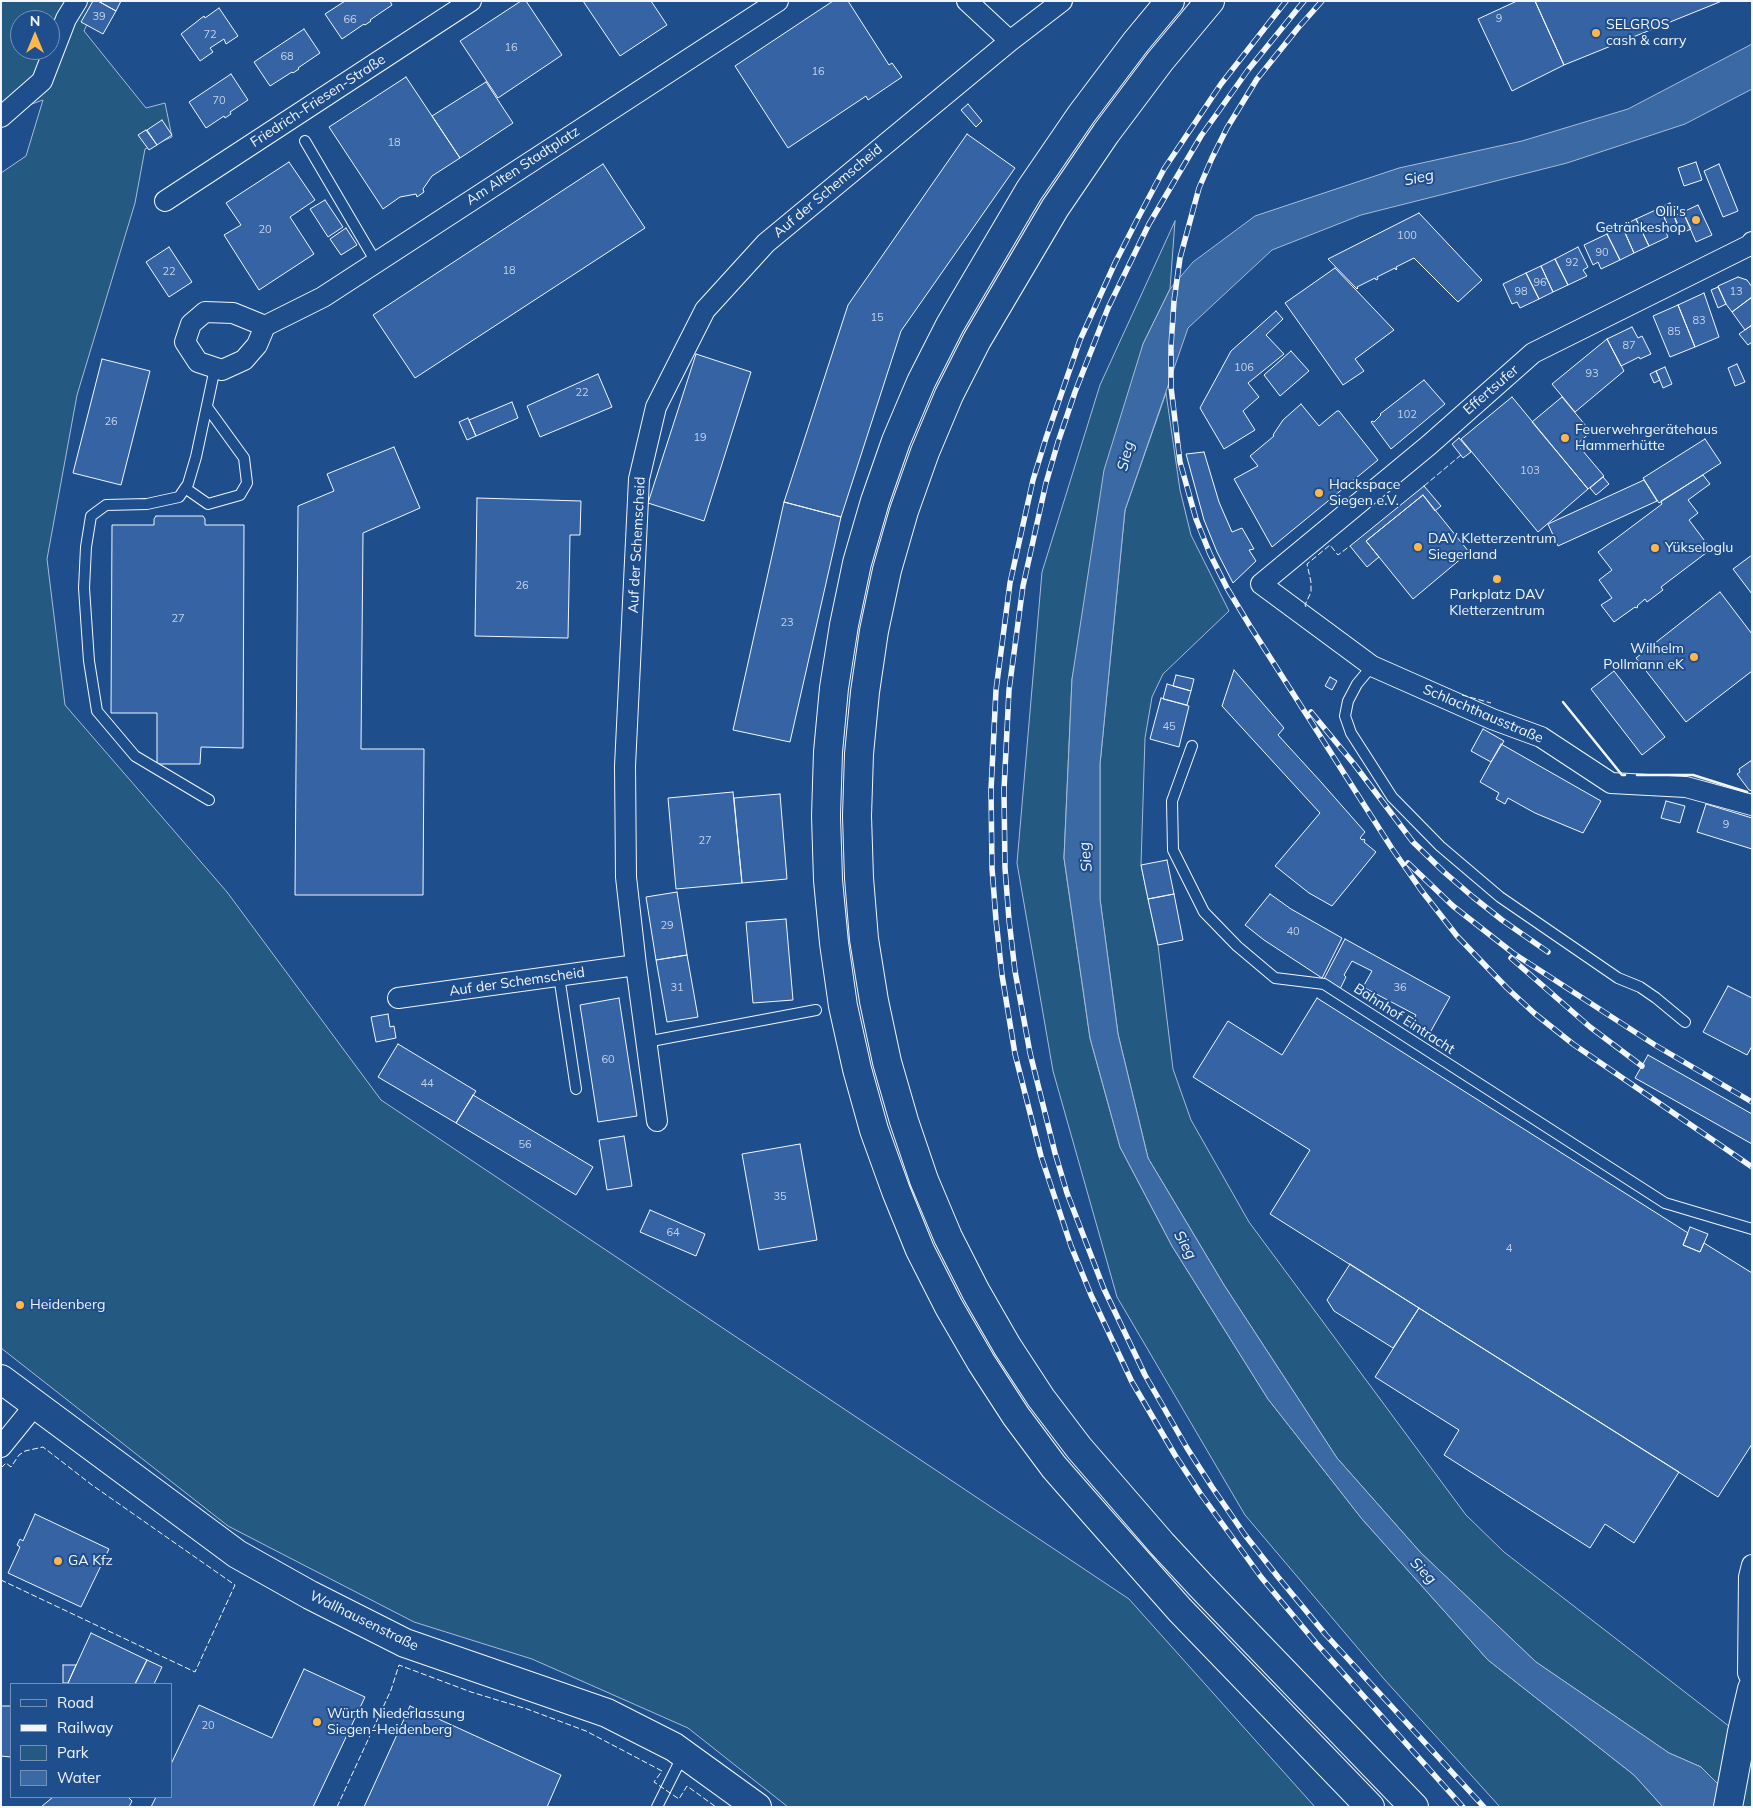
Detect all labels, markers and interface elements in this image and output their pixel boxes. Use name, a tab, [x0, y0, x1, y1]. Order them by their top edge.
north arrow	[10, 10, 60, 60]
house number: 39	[92, 10, 106, 24]
text: N	[30, 12, 40, 30]
house number: 9	[1496, 12, 1502, 26]
house number: 66	[343, 13, 357, 27]
place label: SELGROS cash & carry	[1606, 17, 1686, 49]
marker: SELGROS cash & carry	[1590, 27, 1602, 39]
house number: 72	[203, 28, 217, 42]
house number: 16	[504, 41, 518, 55]
house number: 68	[280, 50, 294, 64]
street label: Friedrich-Friesen-Straße	[247, 51, 389, 151]
house number: 16	[811, 65, 825, 79]
house number: 70	[212, 94, 226, 108]
street label: Am Alten Stadtplatz	[463, 123, 583, 209]
house number: 18	[387, 136, 401, 150]
street label: Auf der Schemscheid	[770, 141, 886, 241]
water label: Sieg	[1402, 166, 1436, 190]
place label: Olli's Getränkeshop	[1595, 204, 1686, 236]
marker: Olli's Getränkeshop	[1690, 214, 1702, 226]
house number: 20	[258, 223, 272, 237]
house number: 100	[1397, 229, 1417, 243]
house number: 90	[1595, 246, 1609, 260]
house number: 92	[1565, 256, 1579, 270]
house number: 18	[502, 264, 516, 278]
house number: 22	[162, 265, 176, 279]
house number: 96	[1533, 276, 1547, 290]
house number: 98	[1514, 285, 1528, 299]
house number: 13	[1729, 285, 1743, 299]
house number: 15	[870, 311, 884, 325]
house number: 83	[1692, 314, 1706, 328]
house number: 85	[1667, 325, 1681, 339]
house number: 87	[1622, 339, 1636, 353]
house number: 106	[1234, 361, 1254, 375]
street label: Effertsufer	[1460, 362, 1522, 418]
house number: 93	[1585, 367, 1599, 381]
house number: 22	[575, 386, 589, 400]
house number: 102	[1397, 408, 1417, 422]
house number: 26	[104, 415, 118, 429]
place label: Feuerwehrgerätehaus Hammerhütte	[1575, 422, 1718, 454]
house number: 19	[693, 431, 707, 445]
marker: Feuerwehrgerätehaus Hammerhütte	[1559, 432, 1571, 444]
water label: Sieg	[1114, 439, 1138, 473]
house number: 103	[1520, 464, 1540, 478]
street label: Auf der Schemscheid	[625, 476, 649, 614]
place label: Hackspace Siegen e.V.	[1329, 477, 1400, 510]
marker: Hackspace Siegen e.V.	[1313, 487, 1325, 499]
place label: DAV Kletterzentrum Siegerland	[1428, 531, 1557, 564]
place label: Yükseloglu	[1665, 540, 1733, 556]
marker: DAV Kletterzentrum Siegerland	[1412, 541, 1424, 553]
marker: Yükseloglu	[1649, 542, 1661, 554]
marker: Parkplatz DAV Kletterzentrum	[1491, 573, 1503, 585]
house number: 26	[515, 579, 529, 593]
place label: Parkplatz DAV Kletterzentrum	[1449, 587, 1545, 620]
house number: 27	[171, 612, 185, 626]
house number: 23	[780, 616, 794, 630]
place label: Wilhelm Pollmann eK	[1603, 641, 1684, 674]
marker: Wilhelm Pollmann eK	[1688, 651, 1700, 663]
street label: Schlachthausstraße	[1420, 681, 1546, 747]
house number: 45	[1162, 720, 1176, 734]
house number: 9	[1723, 818, 1729, 832]
house number: 27	[698, 834, 712, 848]
water label: Sieg	[1075, 841, 1097, 873]
house number: 29	[660, 919, 674, 933]
house number: 40	[1286, 925, 1300, 939]
street label: Auf der Schemscheid	[448, 964, 586, 1000]
street label: Bahnhof Eintracht	[1350, 980, 1458, 1058]
house number: 31	[670, 981, 684, 995]
house number: 36	[1393, 981, 1407, 995]
house number: 60	[601, 1053, 615, 1067]
house number: 44	[420, 1077, 434, 1091]
house number: 56	[518, 1138, 532, 1152]
house number: 35	[773, 1190, 787, 1204]
house number: 64	[666, 1226, 680, 1240]
water label: Sieg	[1170, 1227, 1200, 1263]
house number: 4	[1506, 1242, 1512, 1256]
place label: Heidenberg	[30, 1297, 105, 1313]
marker: Heidenberg	[14, 1299, 26, 1311]
place label: GA Kfz	[68, 1553, 113, 1569]
water label: Sieg	[1406, 1554, 1440, 1588]
marker: GA Kfz	[52, 1555, 64, 1567]
street label: Wallhausenstraße	[307, 1587, 421, 1655]
legend	[10, 1683, 172, 1798]
text: Road	[57, 1693, 94, 1712]
place label: Würth Niederlassung Siegen-Heidenberg	[327, 1706, 465, 1738]
marker: Würth Niederlassung Siegen-Heidenberg	[311, 1716, 323, 1728]
text: Railway	[57, 1718, 113, 1737]
house number: 20	[201, 1719, 215, 1733]
text: Park	[57, 1743, 89, 1762]
text: Water	[57, 1768, 101, 1787]

